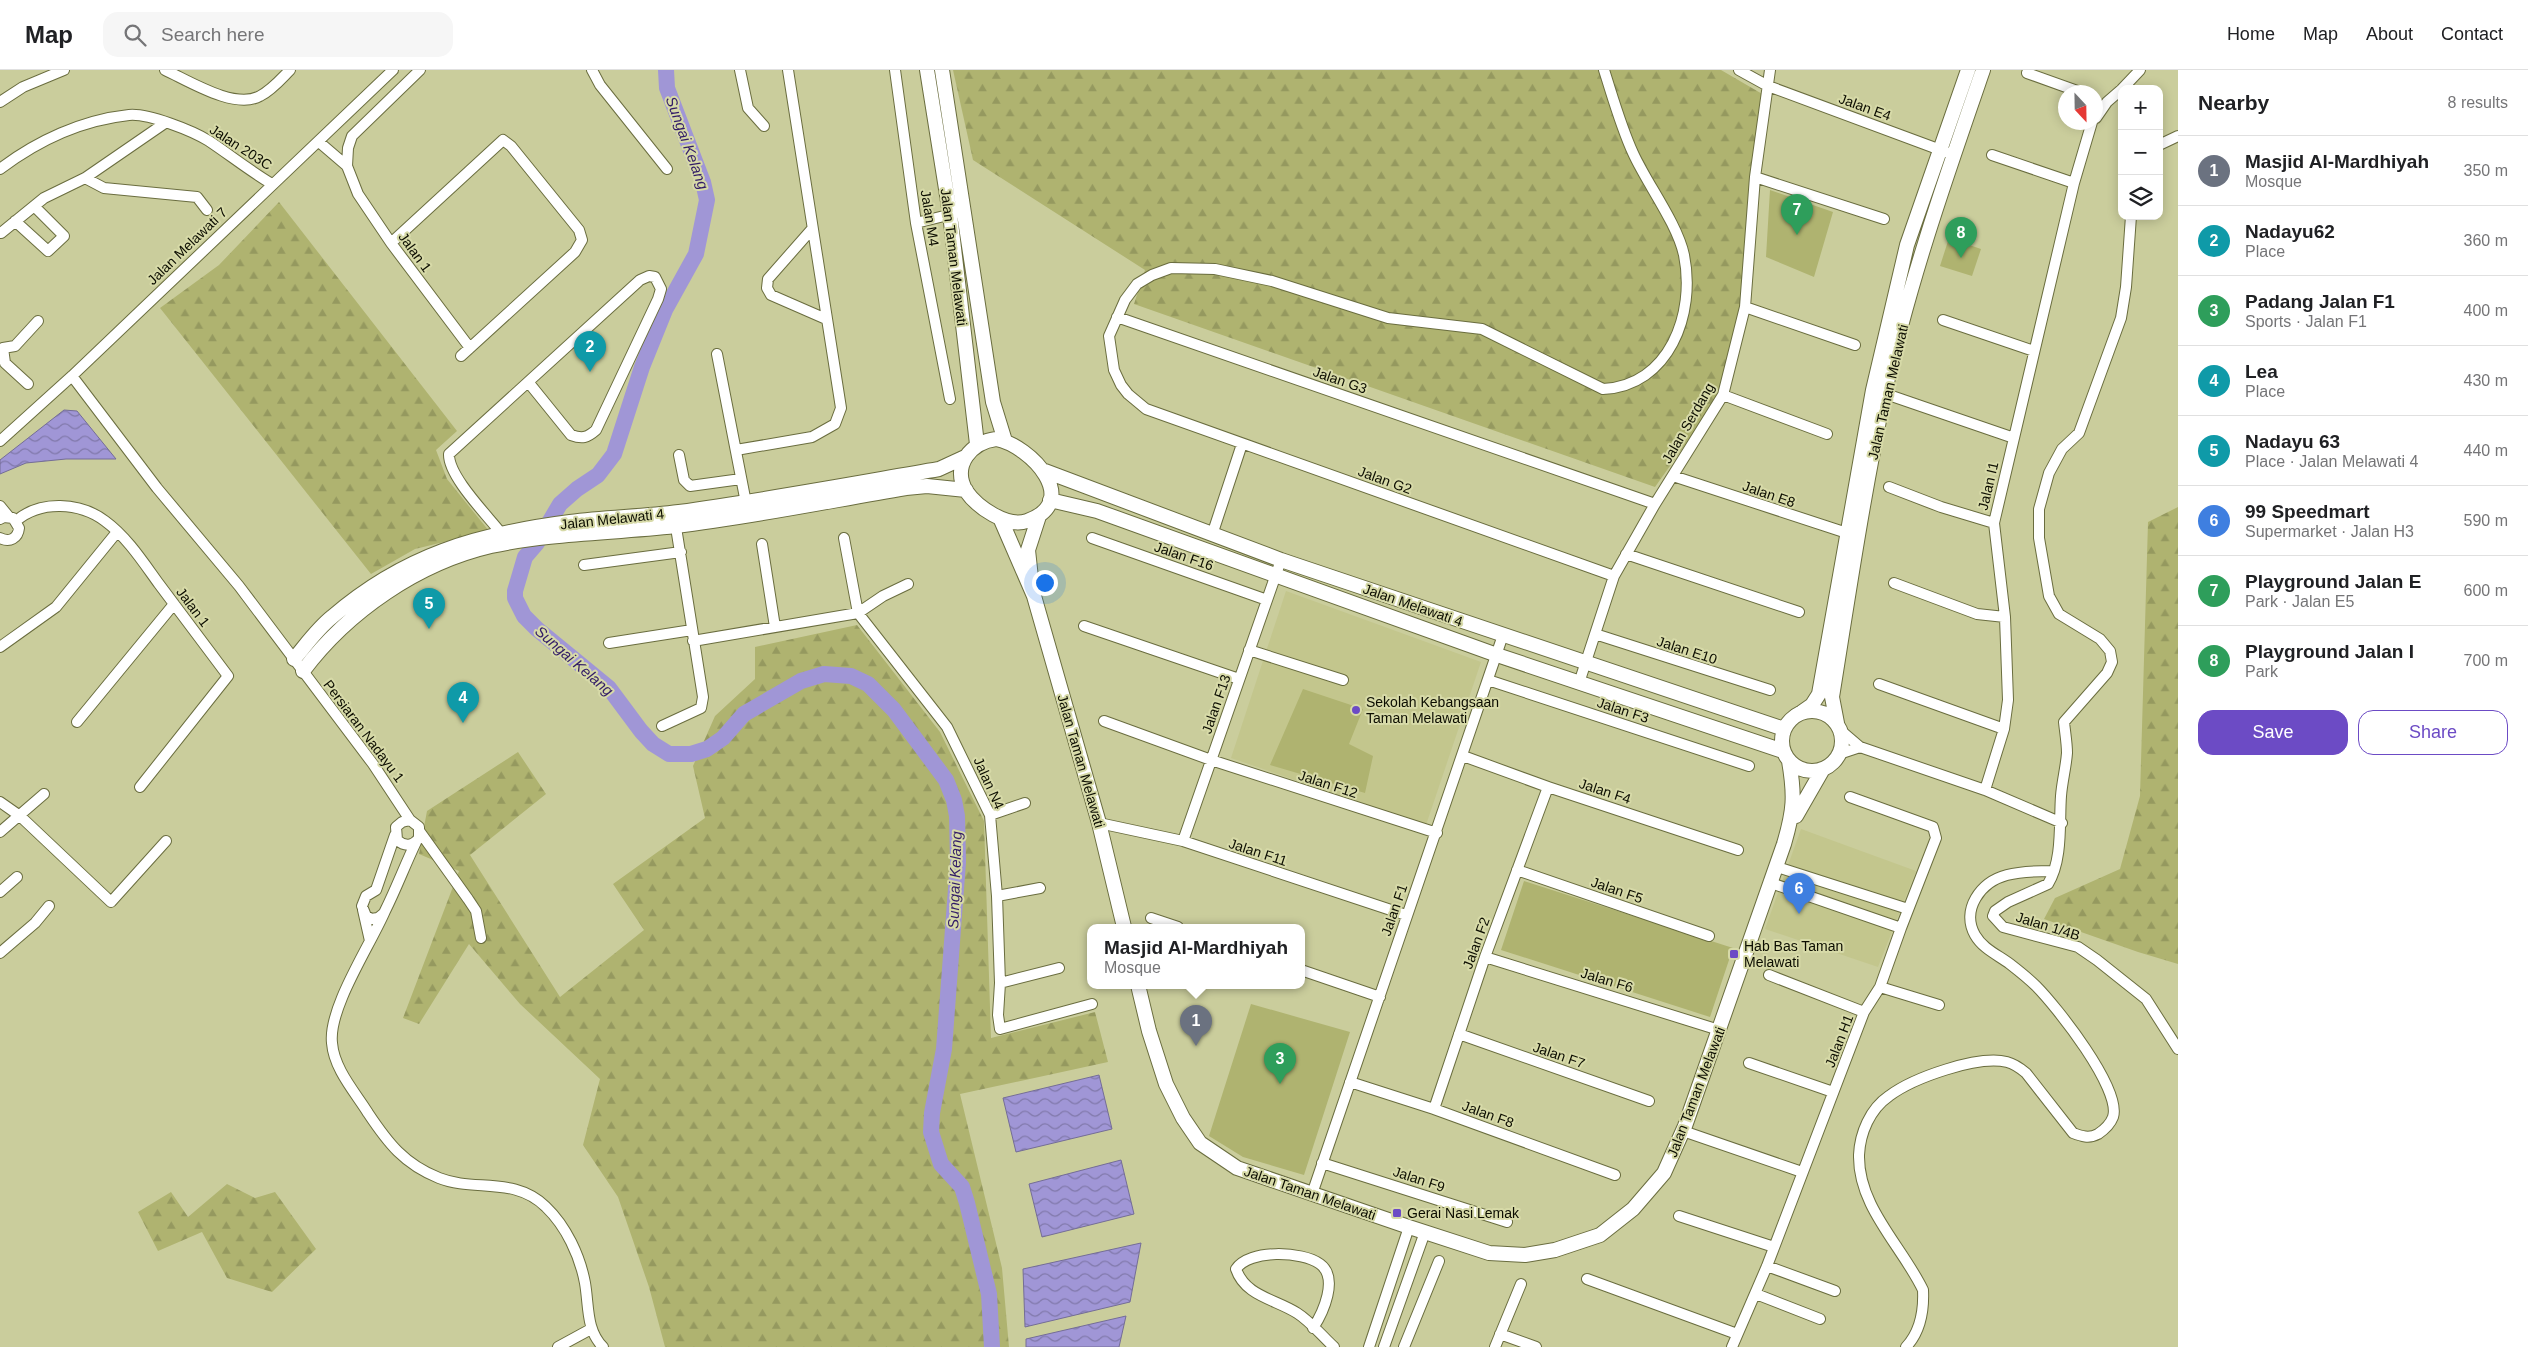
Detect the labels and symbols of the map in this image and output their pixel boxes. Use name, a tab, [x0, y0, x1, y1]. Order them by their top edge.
north arrow	[2058, 85, 2103, 130]
street label: Jalan E4	[1837, 90, 1894, 124]
water label: Sungai Kelang	[663, 94, 712, 192]
street label: Jalan 203C	[207, 121, 275, 173]
street label: Jalan Taman Melawati	[938, 187, 970, 327]
street label: Jalan M4	[918, 189, 942, 248]
pin: 7	[1781, 194, 1813, 235]
street label: Jalan Melawati 7	[144, 204, 230, 288]
pin: 8	[1945, 217, 1977, 258]
street label: Jalan 1	[395, 229, 435, 275]
street label: Jalan Taman Melawati	[1865, 323, 1911, 461]
pin: 2	[574, 331, 606, 372]
street label: Jalan G3	[1311, 363, 1369, 397]
street label: Jalan Serdang	[1658, 380, 1718, 466]
street label: Jalan I1	[1975, 460, 2001, 512]
street label: Jalan G2	[1356, 463, 1414, 497]
street label: Jalan E8	[1741, 478, 1798, 511]
street label: Jalan Melawati 4	[559, 506, 665, 532]
street label: Jalan F16	[1152, 538, 1216, 574]
your location	[1032, 570, 1058, 596]
street label: Jalan Melawati 4	[1361, 580, 1465, 630]
street label: Jalan 1	[173, 584, 213, 630]
pin: 5	[413, 588, 445, 629]
water label: Sungai Kelang	[532, 622, 617, 699]
street label: Jalan E10	[1655, 633, 1719, 667]
street label: Jalan F13	[1198, 672, 1234, 736]
street label: Persiaran Nadayu 1	[320, 677, 408, 785]
pin: 4	[447, 682, 479, 723]
street label: Jalan Taman Melawati	[1054, 692, 1108, 830]
place label: Sekolah Kebangsaan Taman Melawati	[1366, 694, 1499, 726]
street label: Jalan F3	[1595, 694, 1651, 726]
marker: Sekolah Kebangsaan Taman Melawati	[1350, 704, 1362, 716]
street label: Jalan N4	[970, 755, 1008, 812]
street label: Jalan F12	[1296, 767, 1360, 801]
street label: Jalan F4	[1577, 775, 1633, 807]
water label: Sungai Kelang	[944, 830, 965, 929]
street label: Jalan F11	[1227, 835, 1289, 869]
pin: 6	[1783, 873, 1815, 914]
street label: Jalan F5	[1589, 874, 1645, 906]
street label: Jalan F1	[1378, 882, 1410, 938]
street label: Jalan 1/4B	[2014, 909, 2082, 943]
street label: Jalan F2	[1459, 915, 1493, 971]
place label: Hab Bas Taman Melawati	[1744, 938, 1843, 970]
marker: Hab Bas Taman Melawati	[1728, 948, 1740, 960]
street label: Jalan F6	[1579, 964, 1635, 996]
pin: 1	[1180, 1005, 1212, 1046]
street label: Jalan H1	[1822, 1012, 1856, 1070]
street label: Jalan Taman Melawati	[1664, 1025, 1728, 1159]
street label: Jalan F7	[1531, 1039, 1587, 1071]
pin: 3	[1264, 1043, 1296, 1084]
street label: Jalan F8	[1460, 1097, 1516, 1131]
street label: Jalan Taman Melawati	[1242, 1163, 1378, 1223]
street label: Jalan F9	[1391, 1163, 1447, 1195]
place label: Gerai Nasi Lemak	[1407, 1205, 1520, 1221]
marker: Gerai Nasi Lemak	[1391, 1207, 1403, 1219]

